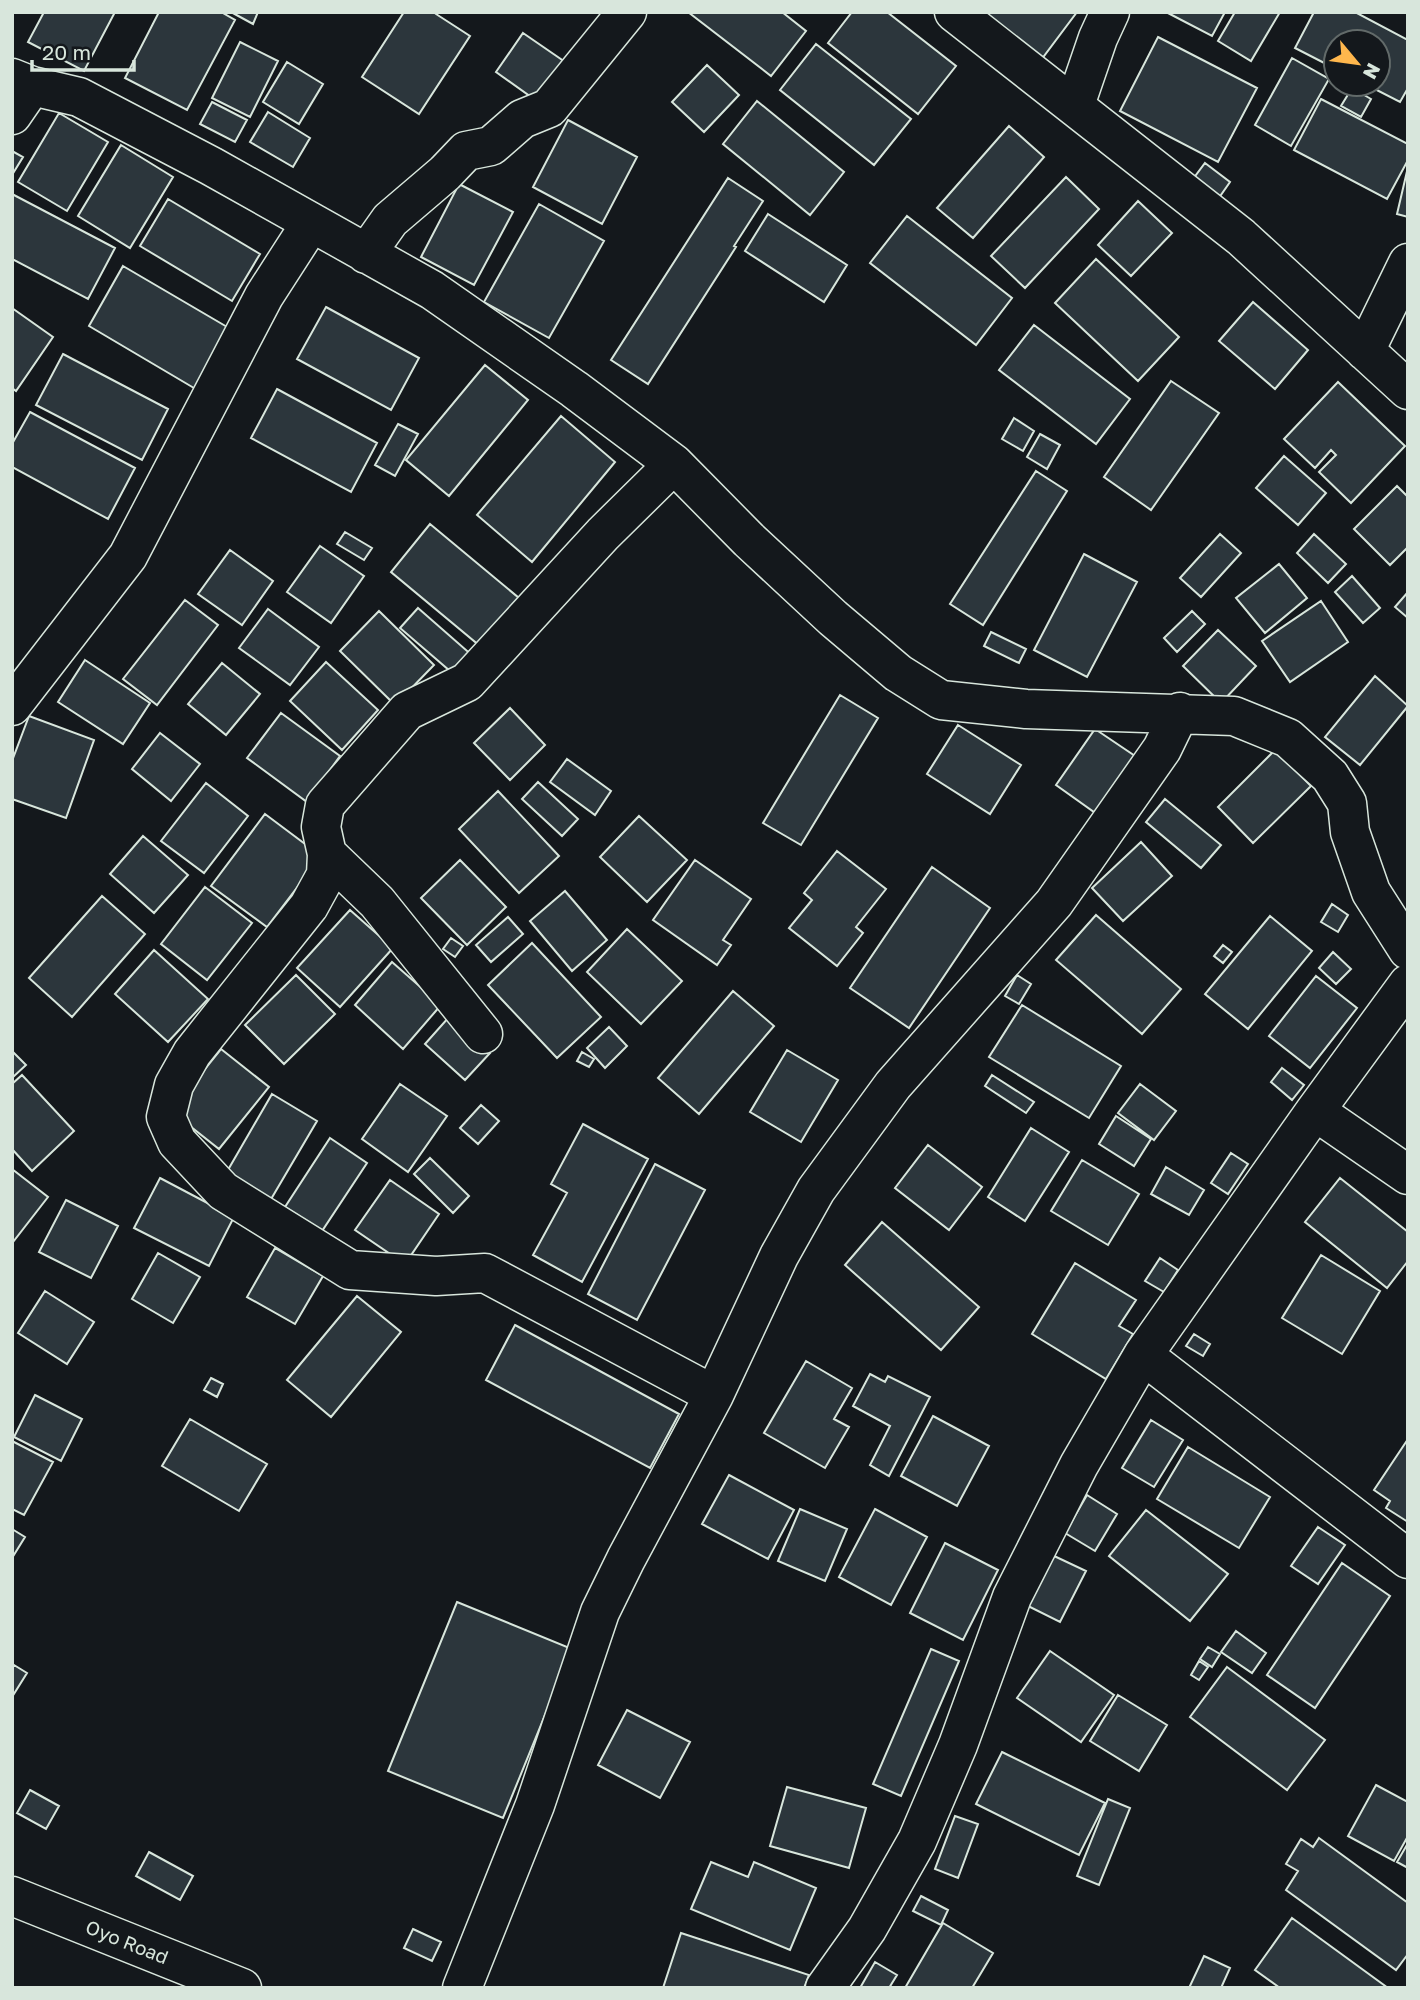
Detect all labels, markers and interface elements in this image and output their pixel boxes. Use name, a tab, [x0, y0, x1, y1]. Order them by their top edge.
scale bar	[32, 28, 133, 72]
north arrow	[1322, 28, 1392, 98]
text: 20 m	[42, 39, 91, 65]
text: N	[1359, 60, 1386, 83]
street label: Oyo Road	[83, 1915, 172, 1968]

